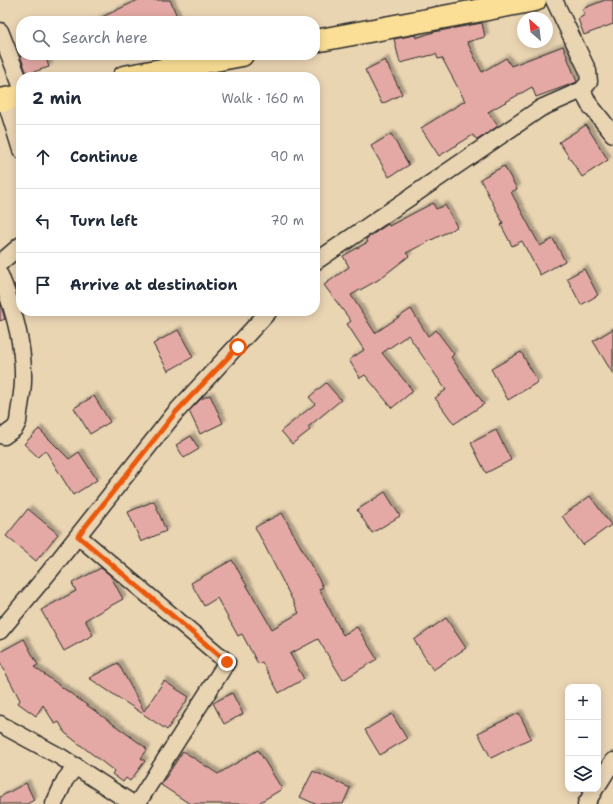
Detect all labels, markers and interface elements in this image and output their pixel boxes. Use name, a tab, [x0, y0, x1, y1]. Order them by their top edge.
north arrow	[517, 12, 553, 48]
search box	[16, 16, 320, 60]
icon: search	[30, 27, 52, 49]
text: Search here	[62, 28, 148, 48]
text: 2 min	[32, 87, 82, 109]
text: Walk · 160 m	[222, 90, 304, 107]
icon: ahead	[32, 146, 54, 168]
text: Continue	[70, 147, 138, 167]
text: 90 m	[270, 148, 304, 165]
icon: left	[32, 210, 54, 232]
text: Turn left	[70, 211, 138, 231]
text: 70 m	[270, 212, 304, 229]
icon: arrive	[32, 274, 54, 296]
text: Arrive at destination	[70, 275, 238, 295]
route start	[229, 338, 247, 356]
route end	[218, 653, 236, 671]
map controls	[565, 684, 601, 792]
button: +	[565, 684, 601, 720]
button: −	[565, 720, 601, 756]
button: layers	[565, 756, 601, 792]

